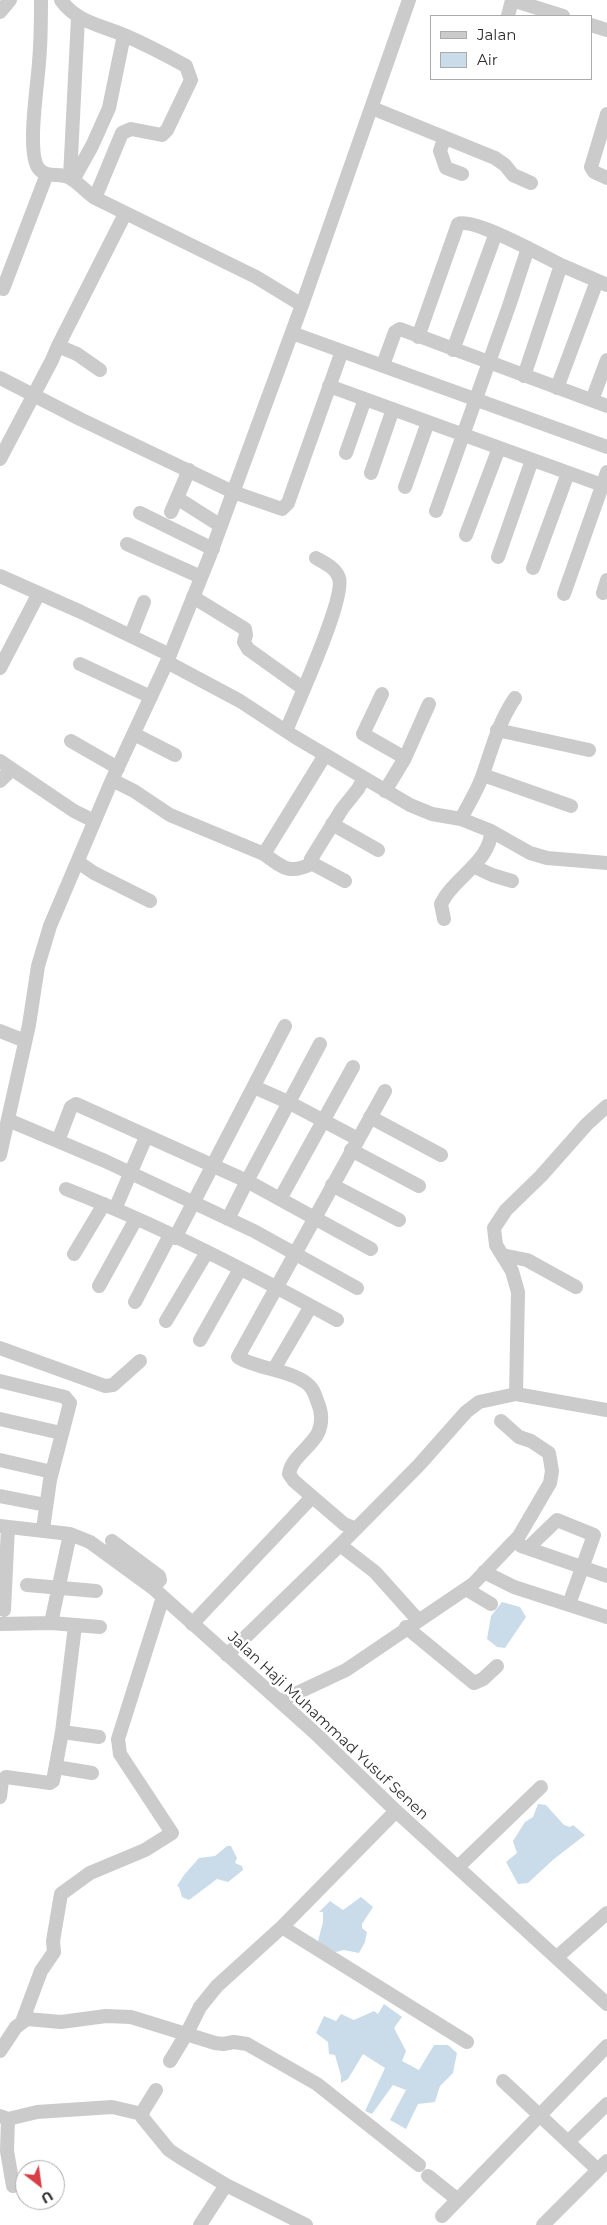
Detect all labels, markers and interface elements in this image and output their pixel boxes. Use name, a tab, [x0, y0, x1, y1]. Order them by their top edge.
legend	[430, 15, 592, 80]
text: Jalan	[477, 25, 516, 44]
text: Air	[477, 50, 498, 69]
street label: Jalan Haji Muhammad Yusuf Senen	[224, 1628, 432, 1824]
north arrow	[15, 2160, 65, 2210]
text: U	[38, 2187, 56, 2208]

